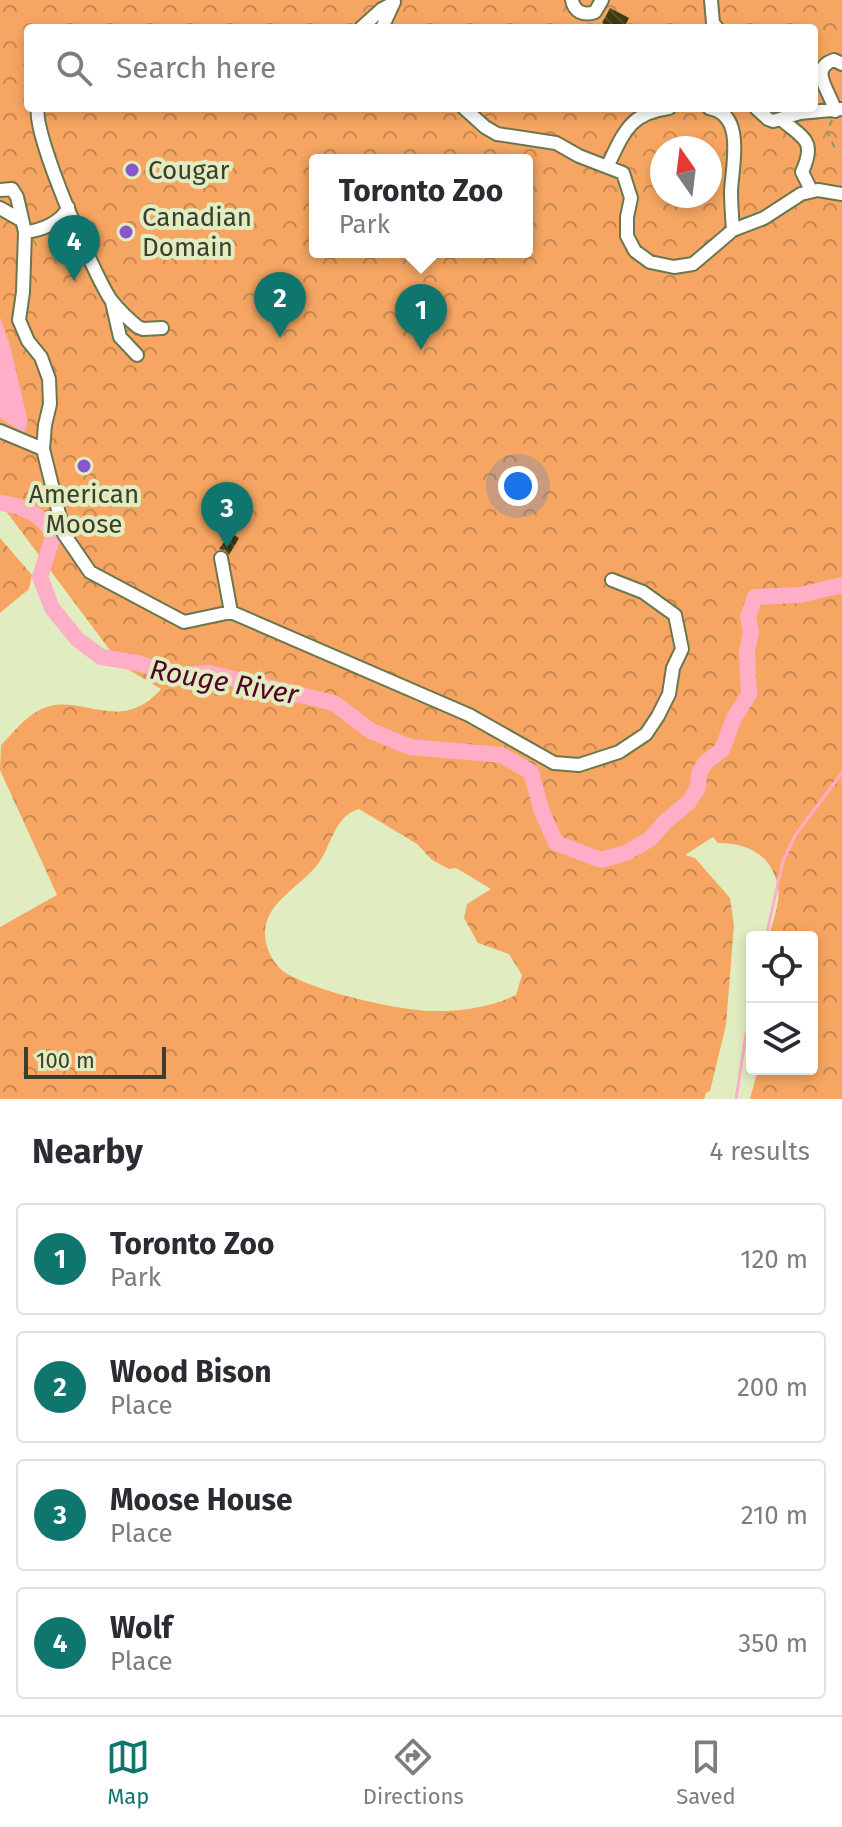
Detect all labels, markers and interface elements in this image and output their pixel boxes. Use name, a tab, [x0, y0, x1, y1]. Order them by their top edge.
search box	[24, 24, 818, 112]
icon: search	[52, 46, 96, 90]
text: Search here	[116, 50, 276, 86]
north arrow	[650, 136, 722, 208]
popup	[309, 154, 533, 258]
place label: Cougar	[148, 155, 230, 186]
marker: Cougar	[123, 161, 141, 179]
text: Toronto Zoo	[339, 173, 503, 209]
place label: Canadian Domain	[142, 202, 252, 263]
text: Park	[339, 209, 390, 240]
pin: 4	[48, 215, 100, 281]
marker: Canadian Domain	[117, 223, 135, 241]
pin: 2	[254, 272, 306, 338]
pin: 1	[395, 284, 447, 350]
marker: American Moose	[75, 457, 93, 475]
your location	[498, 466, 538, 506]
place label: American Moose	[29, 479, 139, 540]
pin: 3	[201, 482, 253, 548]
water label: Rouge River	[147, 653, 302, 711]
map controls	[746, 931, 818, 1075]
button: locate	[746, 931, 818, 1003]
button: layers	[746, 1003, 818, 1075]
scale bar	[24, 1043, 166, 1079]
text: 100 m	[36, 1047, 95, 1074]
text: Nearby	[32, 1131, 143, 1172]
text: 4 results	[709, 1136, 810, 1167]
text: Toronto Zoo	[110, 1226, 274, 1262]
text: 1	[54, 1244, 66, 1275]
text: 120 m	[740, 1244, 808, 1275]
text: Park	[110, 1262, 161, 1293]
text: Wood Bison	[110, 1354, 272, 1390]
text: 2	[53, 1372, 67, 1403]
text: 200 m	[737, 1372, 808, 1403]
text: Place	[110, 1390, 173, 1421]
text: Moose House	[110, 1482, 293, 1518]
text: 3	[53, 1500, 67, 1531]
text: 210 m	[741, 1500, 808, 1531]
text: Place	[110, 1518, 173, 1549]
text: Wolf	[110, 1610, 172, 1646]
text: 4	[53, 1628, 67, 1659]
text: 350 m	[738, 1628, 808, 1659]
text: Place	[110, 1646, 173, 1677]
tab: Map	[106, 1735, 150, 1810]
tab: Directions	[363, 1735, 464, 1810]
tab: Saved	[676, 1735, 736, 1810]

